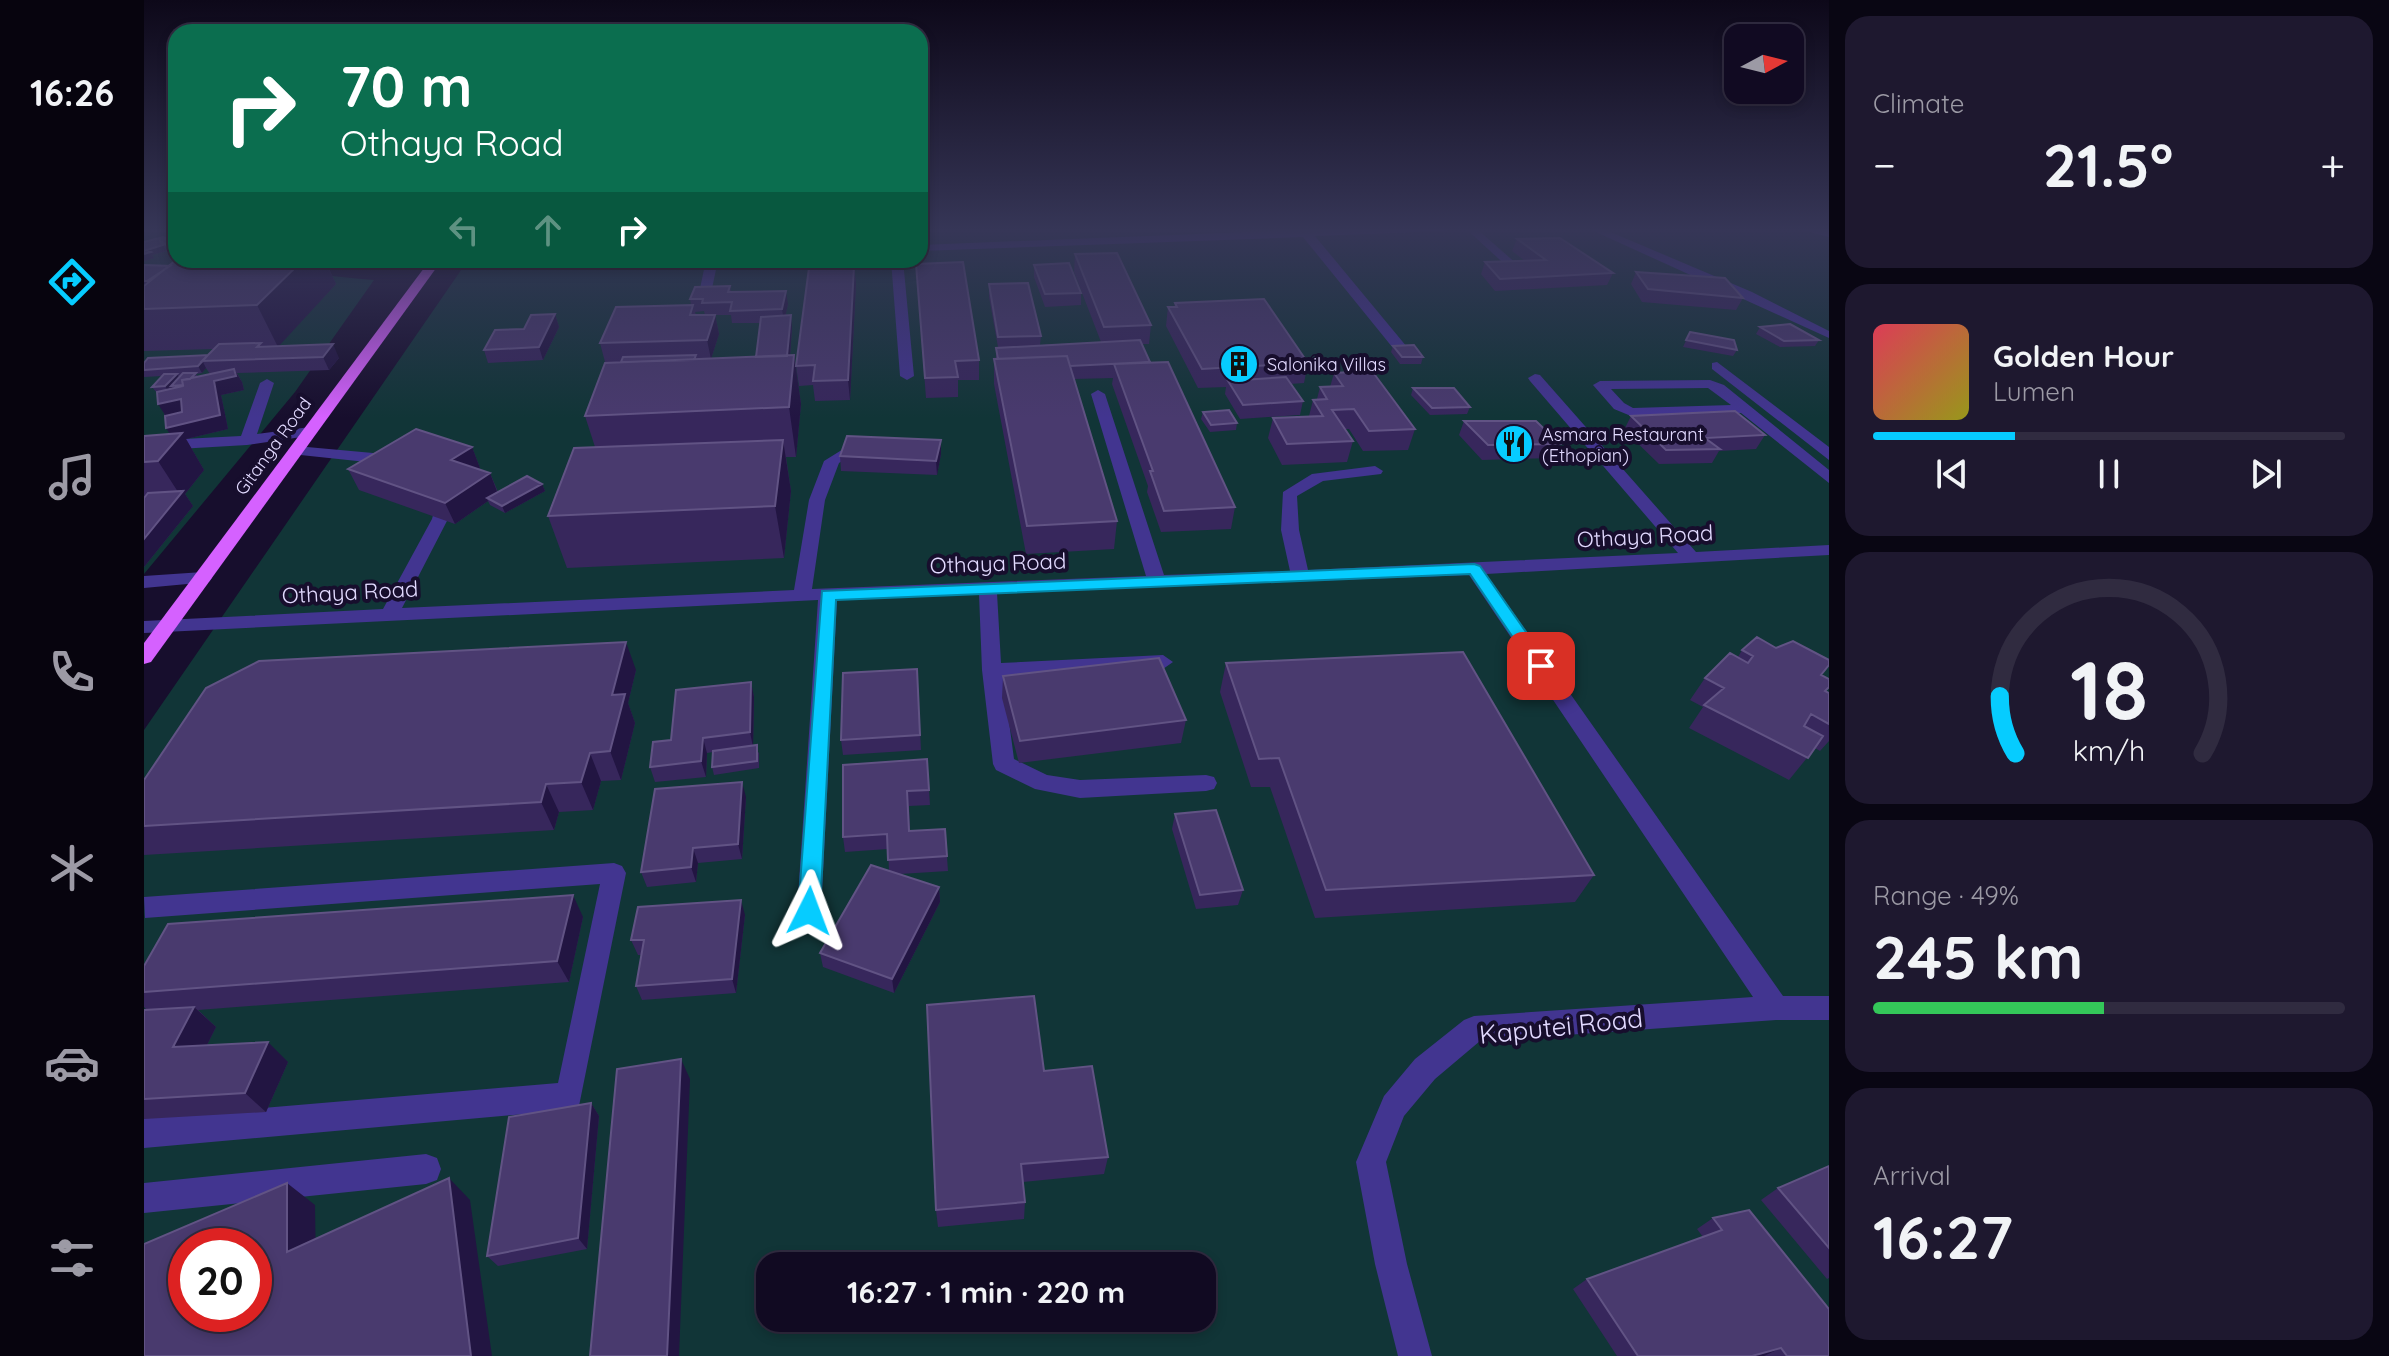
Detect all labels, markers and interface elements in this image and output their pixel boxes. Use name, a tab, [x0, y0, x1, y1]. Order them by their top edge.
north arrow	[1724, 24, 1804, 104]
map controls	[1724, 24, 1804, 104]
text: 70 m	[340, 51, 472, 121]
icon: right	[208, 56, 312, 160]
text: 16:26	[30, 70, 114, 115]
text: Climate	[1873, 87, 1964, 120]
text: Othaya Road	[340, 120, 563, 165]
text: 21.5°	[2043, 127, 2173, 202]
text: −	[1873, 137, 1896, 192]
text: +	[2320, 137, 2345, 192]
icon: left	[442, 208, 486, 252]
icon: ahead	[526, 208, 570, 252]
icon: right	[610, 208, 654, 252]
icon: directions	[44, 254, 100, 310]
text: Golden Hour	[1993, 337, 2174, 375]
building icon: Salonika Villas	[1218, 343, 1260, 385]
place label: Salonika Villas	[1267, 353, 1386, 376]
text: Lumen	[1993, 375, 2075, 408]
street label: Gitanga Road	[230, 393, 316, 499]
restaurant icon: Asmara Restaurant (Ethopian)	[1493, 423, 1535, 465]
place label: Asmara Restaurant (Ethopian)	[1542, 423, 1704, 467]
icon: music	[44, 449, 100, 505]
icon: previous	[1930, 452, 1974, 496]
icon: pause	[2087, 452, 2131, 496]
icon: next	[2244, 452, 2288, 496]
street label: Othaya Road	[1576, 518, 1714, 554]
street label: Othaya Road	[929, 547, 1067, 579]
street label: Othaya Road	[281, 574, 419, 610]
pin	[1507, 632, 1575, 700]
text: 18	[2070, 637, 2148, 741]
icon: phone	[44, 644, 100, 700]
icon: arrive	[1519, 644, 1563, 688]
text: km/h	[2073, 732, 2145, 768]
icon: climate	[44, 840, 100, 896]
position arrow	[767, 869, 851, 953]
text: Range · 49%	[1873, 879, 2019, 912]
text: 245 km	[1873, 919, 2083, 994]
street label: Kaputei Road	[1478, 1001, 1644, 1051]
icon: car	[44, 1035, 100, 1091]
text: Arrival	[1873, 1159, 1951, 1192]
text: 16:27	[1873, 1199, 2013, 1274]
speed limit sign: 20	[168, 1228, 272, 1332]
icon: filters	[44, 1230, 100, 1286]
text: 16:27 · 1 min · 220 m	[847, 1273, 1125, 1311]

